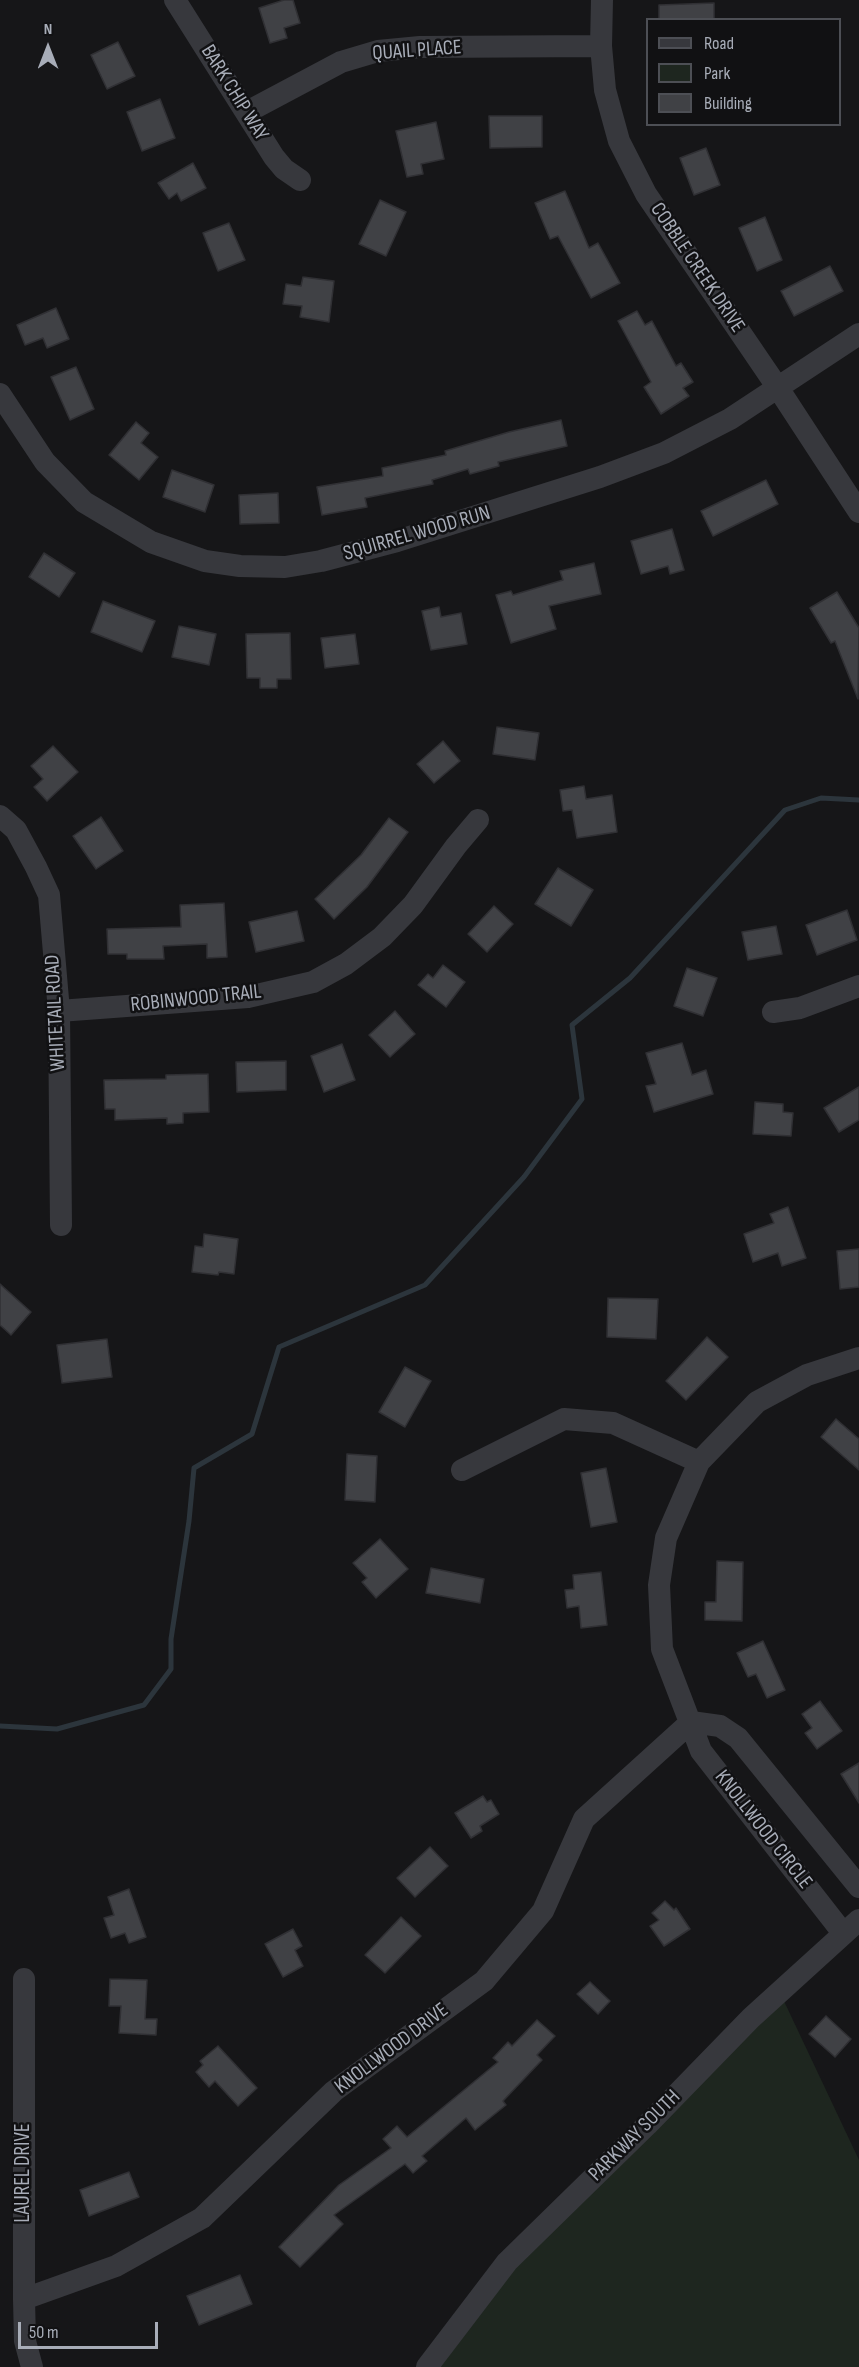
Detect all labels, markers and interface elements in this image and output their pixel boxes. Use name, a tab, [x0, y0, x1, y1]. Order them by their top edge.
north arrow	[18, 18, 78, 78]
legend	[646, 18, 841, 126]
text: N	[44, 20, 52, 39]
text: Road	[704, 33, 734, 54]
street label: QUAIL PLACE	[372, 35, 462, 67]
street label: BARK CHIP WAY	[195, 40, 273, 146]
text: Park	[704, 63, 730, 84]
text: Building	[704, 93, 752, 114]
street label: COBBLE CREEK DRIVE	[644, 198, 750, 338]
street label: SQUIRREL WOOD RUN	[341, 501, 493, 567]
street label: WHITETAIL ROAD	[40, 954, 72, 1072]
street label: ROBINWOOD TRAIL	[129, 980, 263, 1018]
street label: KNOLLWOOD CIRCLE	[709, 1766, 817, 1894]
street label: KNOLLWOOD DRIVE	[330, 1998, 454, 2100]
street label: PARKWAY SOUTH	[584, 2085, 686, 2187]
street label: LAUREL DRIVE	[11, 2123, 37, 2223]
scale bar	[21, 2310, 160, 2348]
text: 50 m	[29, 2322, 59, 2343]

